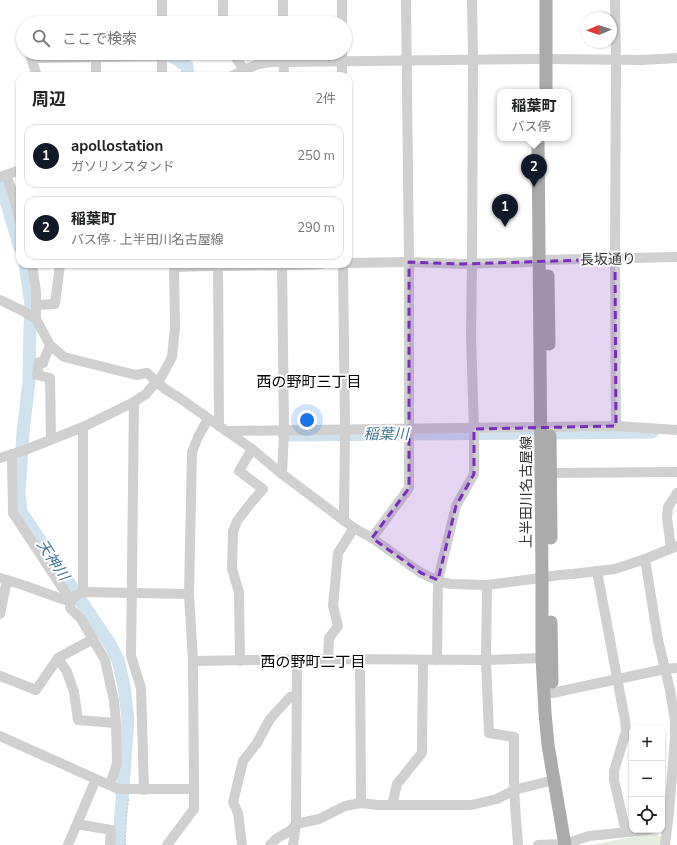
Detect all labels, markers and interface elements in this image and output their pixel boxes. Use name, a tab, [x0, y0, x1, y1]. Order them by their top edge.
north arrow	[581, 12, 617, 48]
search box	[16, 16, 352, 60]
icon: search	[30, 27, 52, 49]
text: ここで検索	[62, 29, 137, 49]
text: 周辺	[32, 88, 66, 111]
popup	[497, 89, 571, 141]
text: 2件	[315, 90, 336, 108]
text: 稲葉町	[511, 96, 557, 116]
text: バス停	[511, 118, 551, 136]
text: apollostation	[71, 136, 163, 156]
text: 1	[42, 147, 50, 165]
text: 250 m	[297, 147, 335, 165]
pin: 2	[521, 154, 547, 187]
text: ガソリンスタンド	[71, 158, 175, 176]
pin: 1	[492, 194, 518, 227]
text: 稲葉町	[71, 209, 116, 229]
text: 2	[42, 219, 50, 237]
text: 290 m	[297, 219, 335, 237]
text: バス停 · 上半田川名古屋線	[71, 231, 224, 249]
street label: 長坂通り	[580, 250, 636, 269]
district label: 西の野町三丁目	[256, 372, 362, 392]
your location	[297, 410, 317, 430]
water label: 稲葉川	[363, 424, 410, 444]
street label: 上半田川名古屋線	[517, 436, 536, 548]
water label: 天神川	[32, 536, 75, 586]
district label: 西の野町二丁目	[260, 652, 366, 672]
map controls	[629, 725, 665, 833]
button: +	[629, 725, 665, 761]
button: −	[629, 761, 665, 797]
button: locate	[629, 797, 665, 833]

